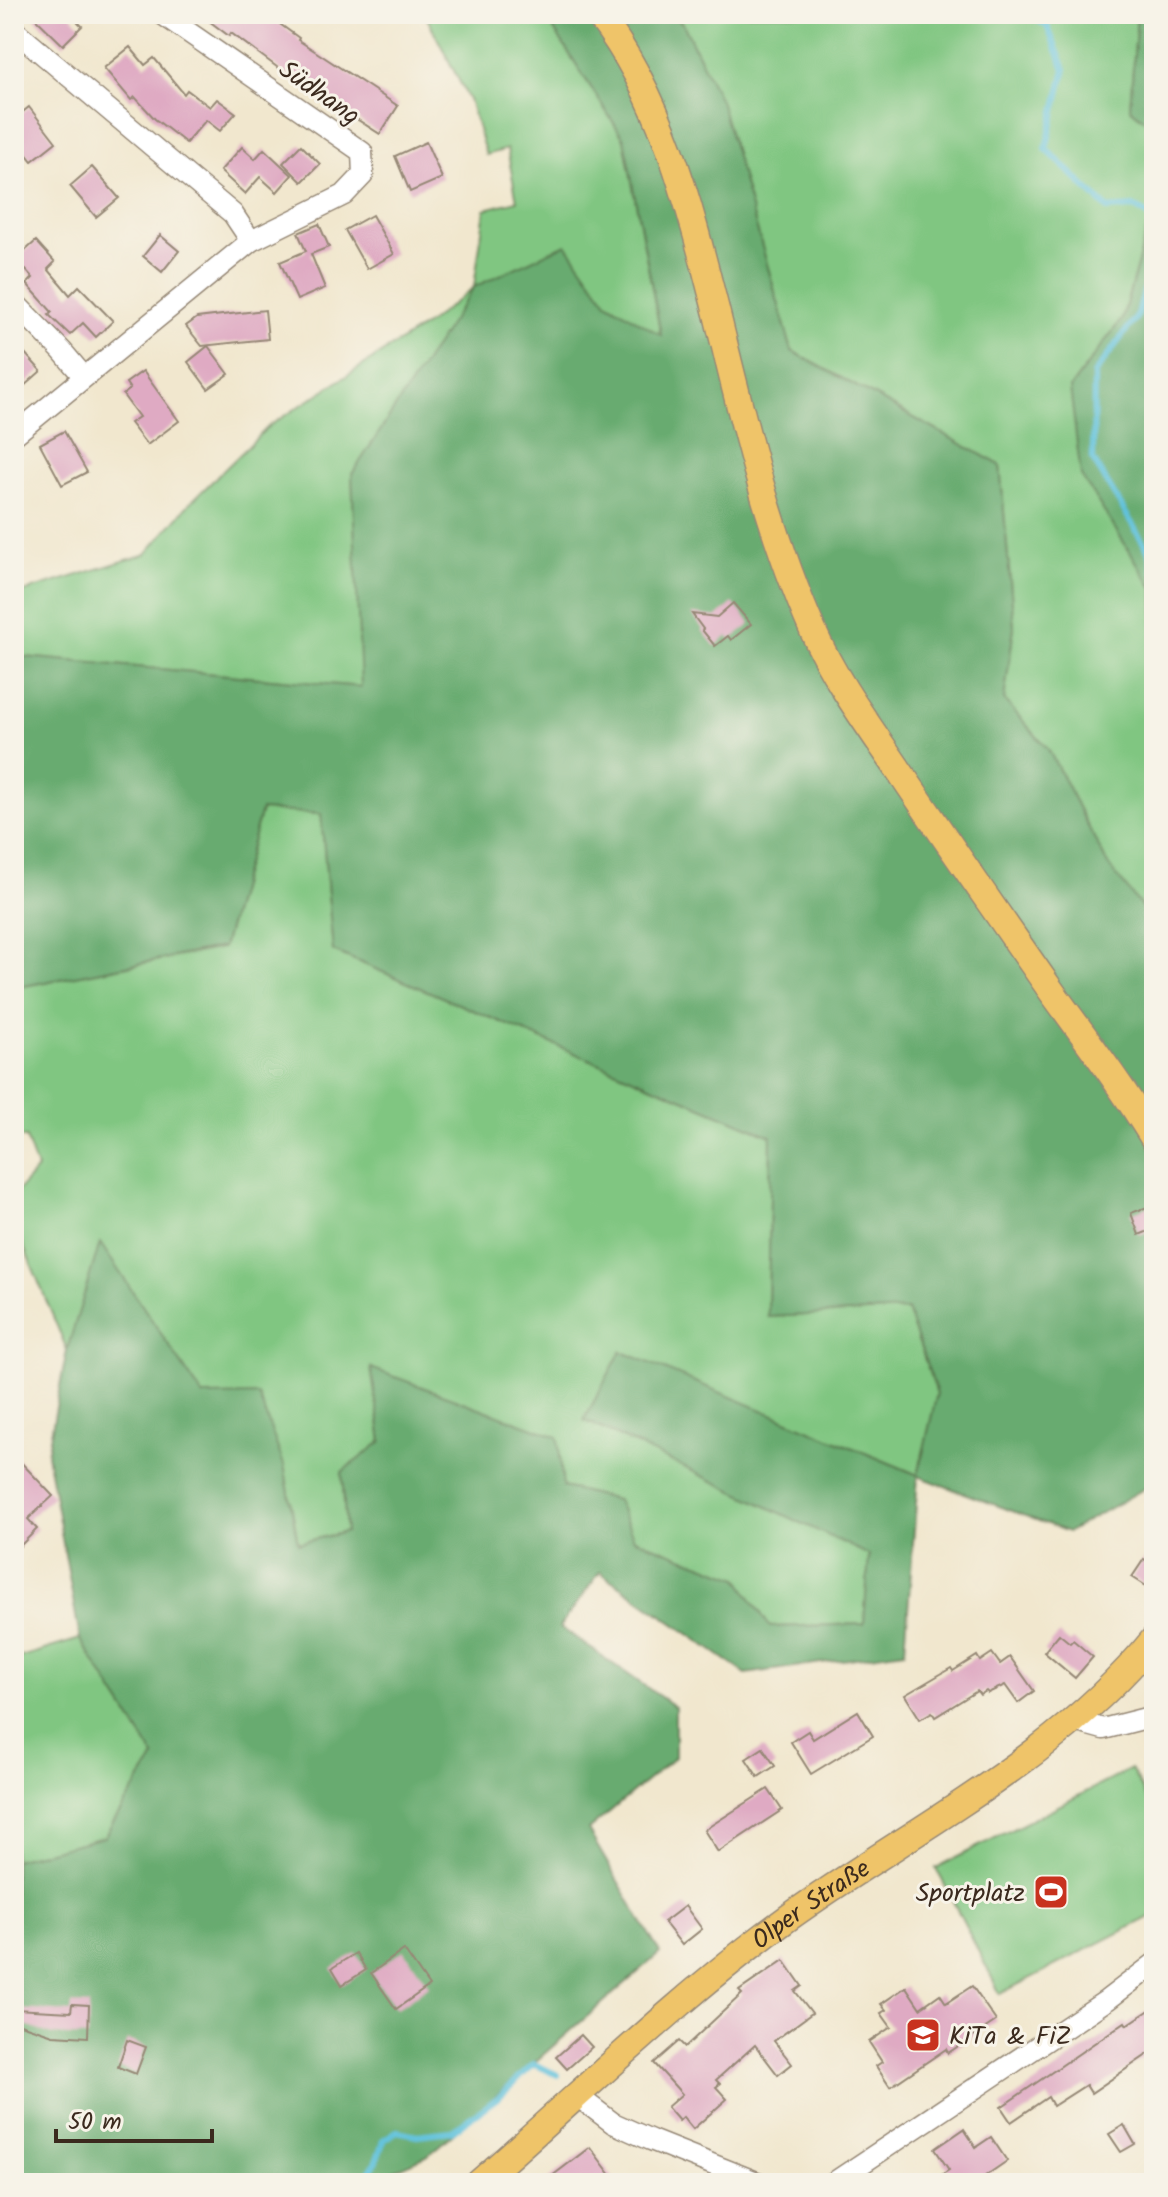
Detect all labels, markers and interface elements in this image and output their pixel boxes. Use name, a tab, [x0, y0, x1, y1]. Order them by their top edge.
street label: Südhang	[269, 50, 368, 137]
street label: Olper Straße	[743, 1849, 880, 1961]
place label: Sportplatz	[916, 1873, 1025, 1915]
sports icon: Sportplatz	[1032, 1873, 1070, 1911]
school or university icon: KiTa & FiZ	[904, 2016, 942, 2054]
place label: KiTa & FiZ	[949, 2016, 1072, 2058]
scale bar	[56, 2093, 212, 2143]
text: 50 m	[68, 2103, 122, 2142]

